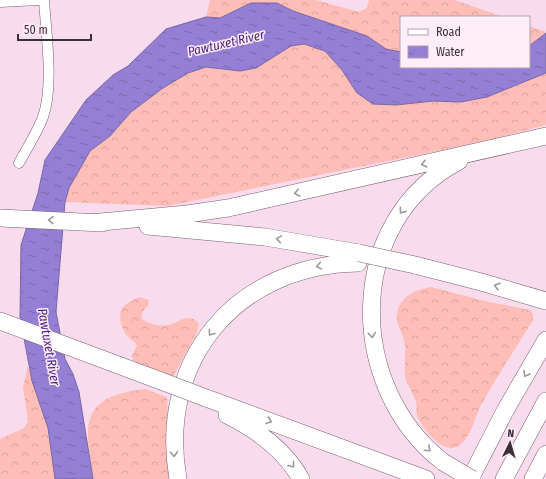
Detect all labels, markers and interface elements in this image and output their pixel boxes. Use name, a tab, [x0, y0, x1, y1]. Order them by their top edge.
scale bar	[18, 16, 91, 42]
legend	[400, 16, 530, 68]
text: 50 m	[24, 23, 48, 37]
text: Road	[436, 25, 461, 39]
water label: Pawtuxet River	[186, 27, 266, 59]
text: Water	[436, 45, 465, 59]
one-way arrow	[421, 160, 427, 168]
one-way arrow	[294, 189, 300, 197]
one-way arrow	[400, 207, 407, 214]
one-way arrow	[48, 216, 54, 225]
one-way arrow	[276, 235, 282, 244]
one-way arrow	[316, 262, 322, 270]
one-way arrow	[493, 283, 500, 291]
water label: Pawtuxet River	[35, 307, 63, 387]
one-way arrow	[208, 328, 215, 335]
one-way arrow	[368, 332, 377, 338]
one-way arrow	[524, 370, 531, 377]
one-way arrow	[266, 417, 273, 425]
north arrow	[490, 423, 530, 463]
text: N	[507, 427, 515, 440]
one-way arrow	[423, 444, 431, 452]
one-way arrow	[170, 451, 179, 457]
one-way arrow	[287, 461, 294, 468]

